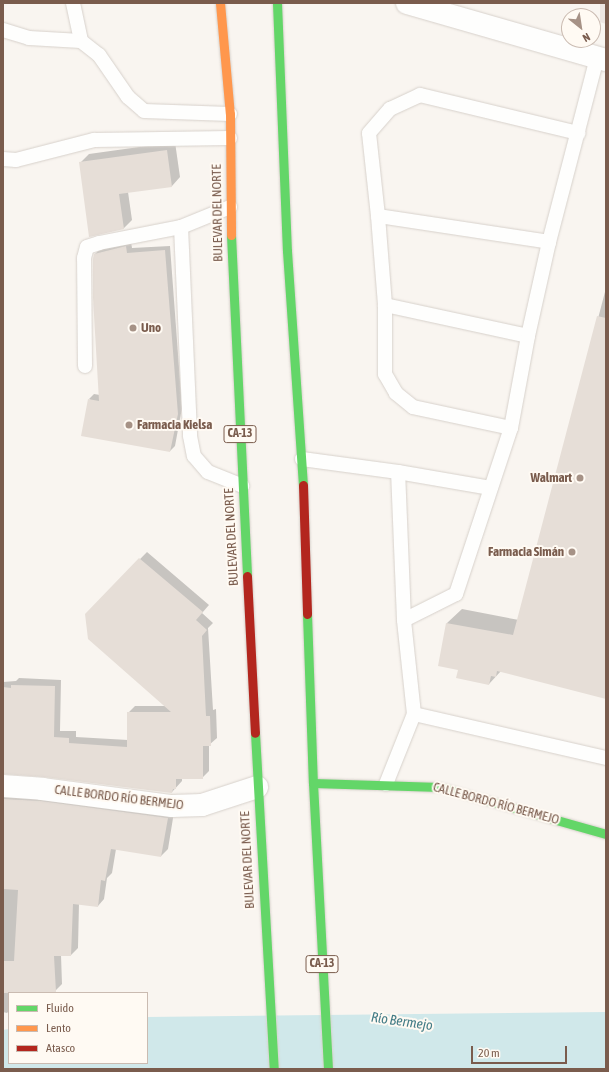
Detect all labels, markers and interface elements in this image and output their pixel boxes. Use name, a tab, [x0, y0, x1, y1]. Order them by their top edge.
north arrow	[561, 8, 601, 48]
text: N	[581, 31, 592, 44]
street label: BULEVAR DEL NORTE	[209, 164, 227, 262]
place label: Uno	[141, 320, 161, 336]
marker: Uno	[128, 323, 138, 333]
place label: Farmacia Kielsa	[137, 417, 212, 433]
marker: Farmacia Kielsa	[124, 420, 134, 430]
road number: CA-13	[223, 424, 257, 444]
place label: Walmart	[531, 470, 572, 486]
marker: Walmart	[575, 473, 585, 483]
street label: BULEVAR DEL NORTE	[222, 488, 242, 586]
place label: Farmacia Simán	[488, 544, 564, 560]
marker: Farmacia Simán	[567, 547, 577, 557]
street label: CALLE BORDO RÍO BERMEJO	[431, 780, 561, 828]
street label: CALLE BORDO RÍO BERMEJO	[54, 782, 184, 814]
street label: BULEVAR DEL NORTE	[238, 811, 258, 909]
road number: CA-13	[305, 954, 339, 974]
legend	[8, 992, 148, 1064]
text: Fluido	[46, 1001, 74, 1015]
water label: Río Bermejo	[370, 1008, 434, 1034]
text: Lento	[46, 1021, 71, 1035]
scale bar	[473, 1038, 569, 1064]
text: Atasco	[46, 1041, 75, 1055]
text: 20 m	[478, 1046, 500, 1060]

